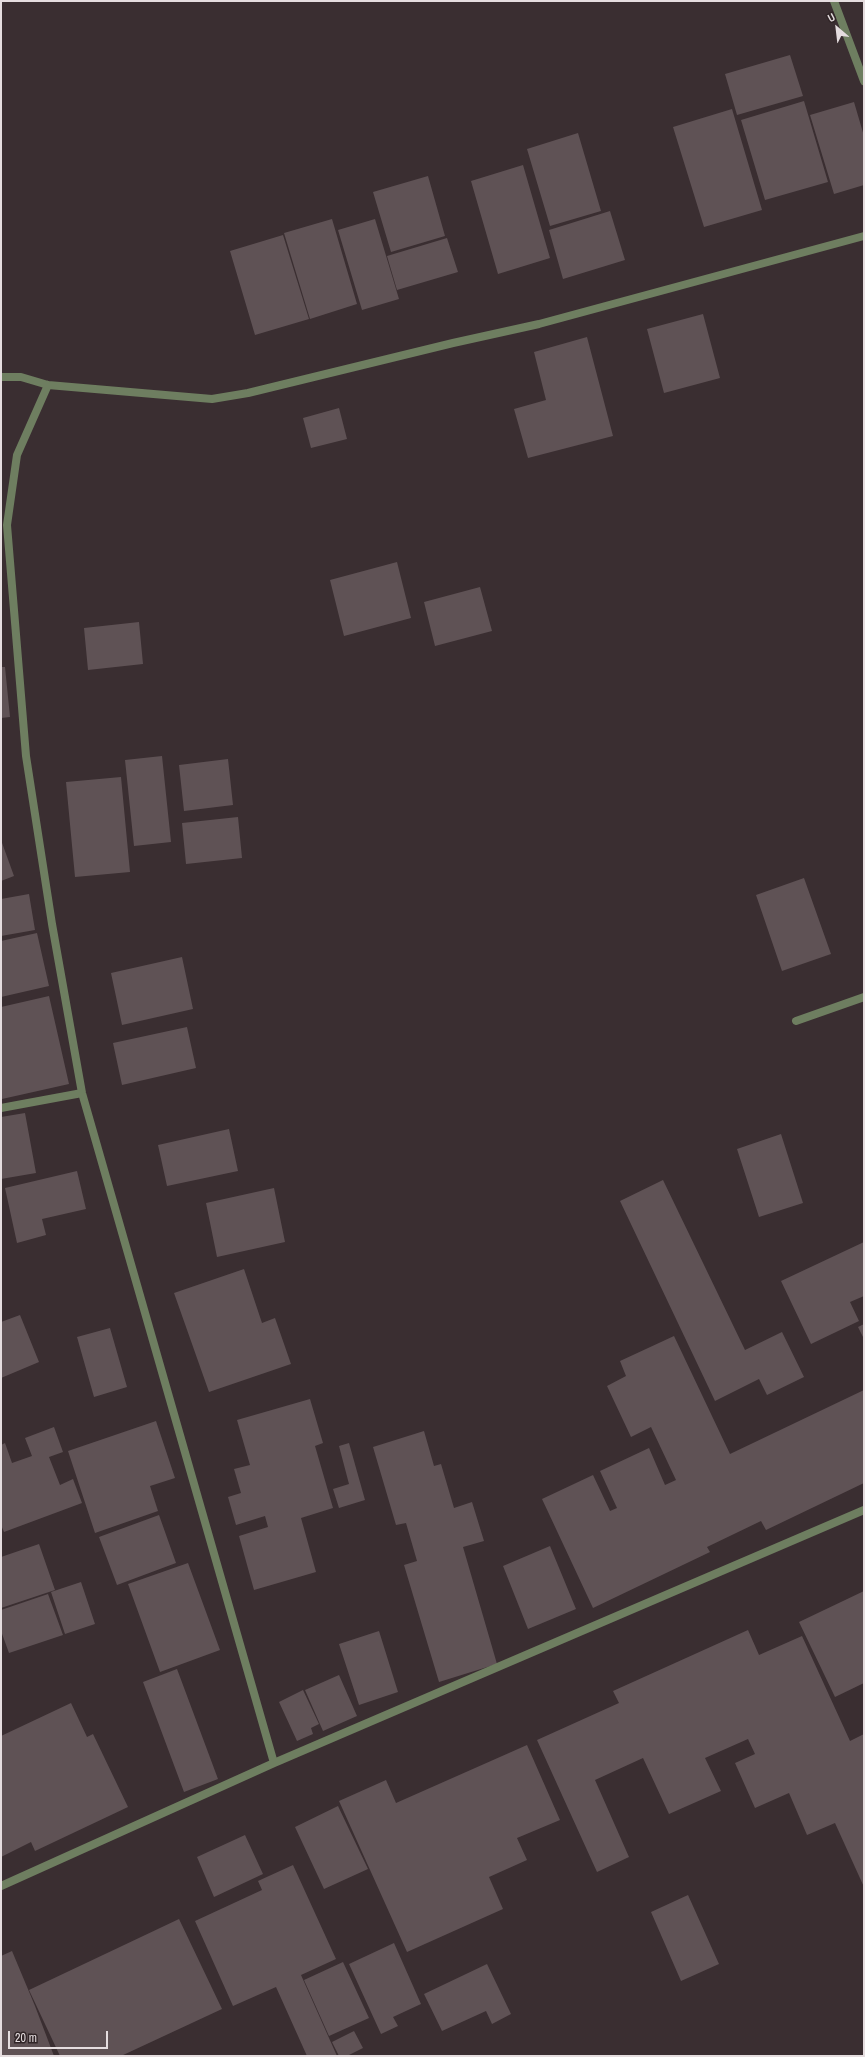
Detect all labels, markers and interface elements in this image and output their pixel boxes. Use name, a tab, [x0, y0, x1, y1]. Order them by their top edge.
north arrow	[817, 8, 857, 48]
text: U	[825, 10, 838, 25]
scale bar	[10, 2023, 110, 2049]
text: 20 m	[15, 2030, 37, 2046]

